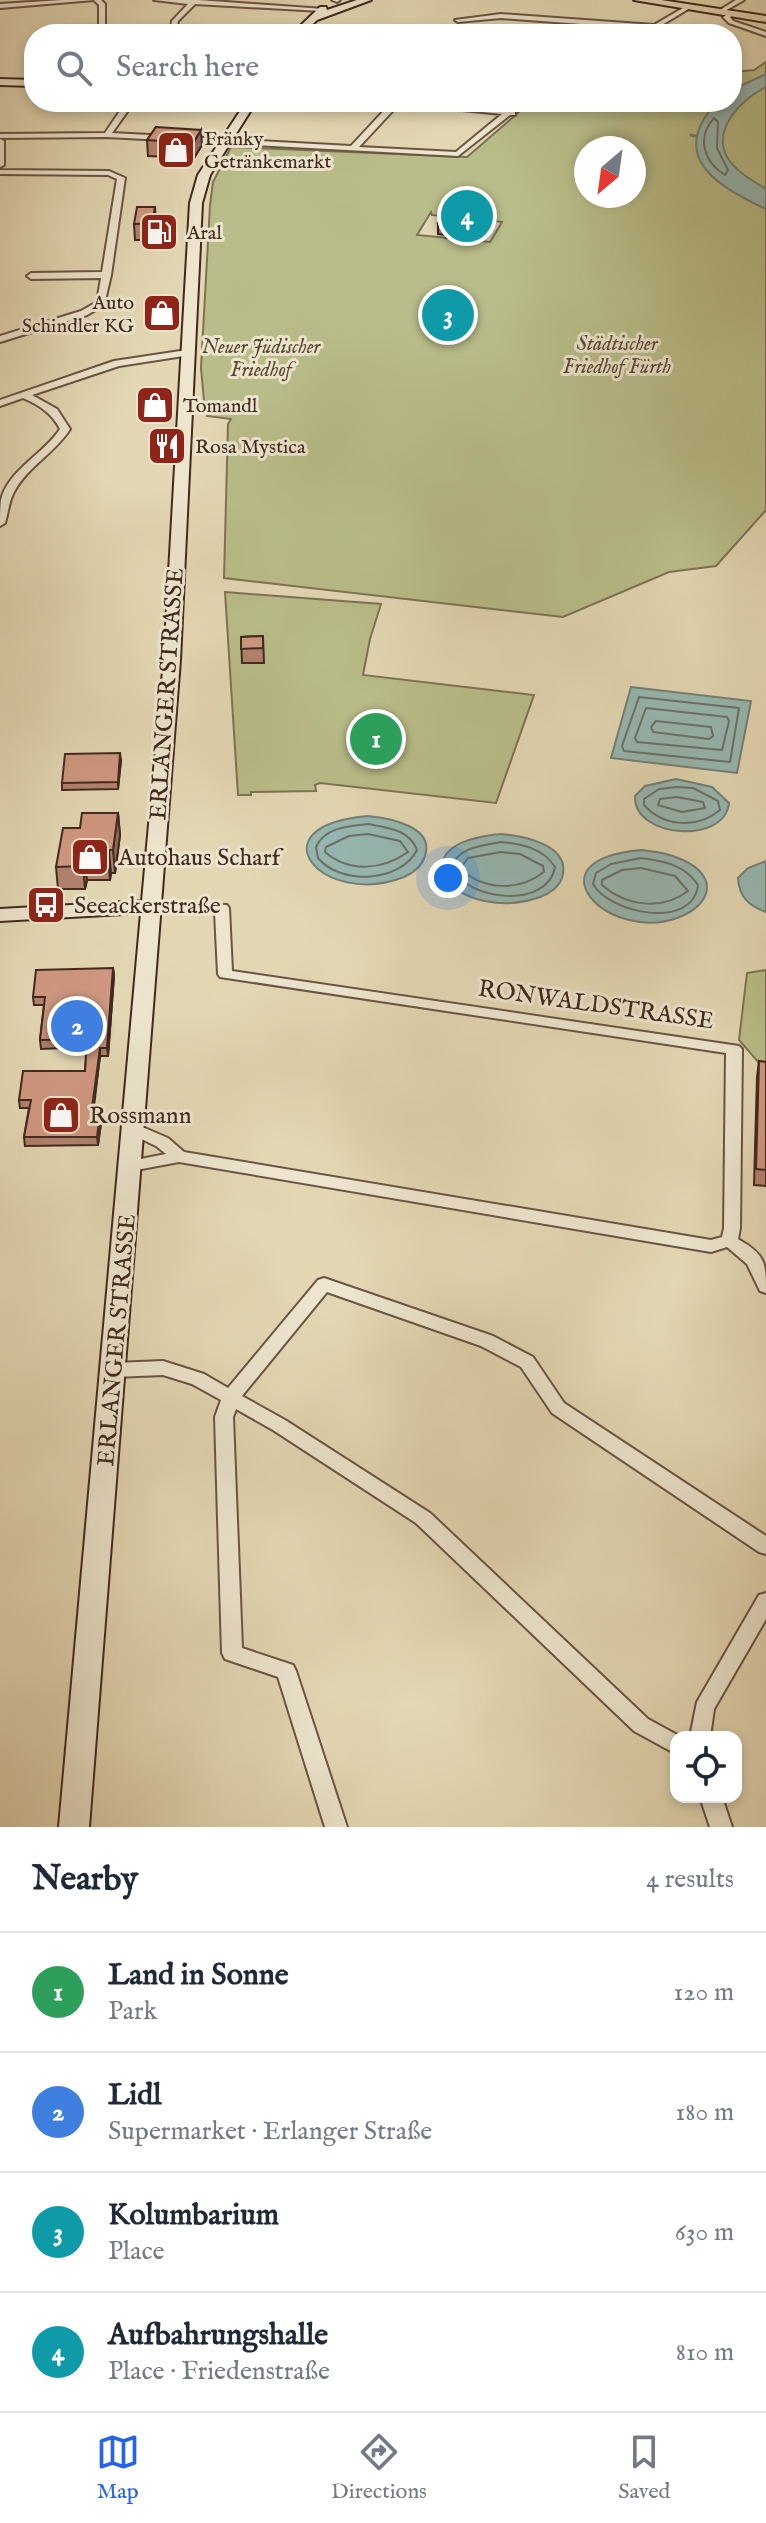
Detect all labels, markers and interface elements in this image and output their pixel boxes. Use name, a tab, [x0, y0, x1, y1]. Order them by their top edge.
search box	[24, 24, 742, 112]
icon: search	[52, 46, 96, 90]
text: Search here	[116, 49, 259, 87]
place label: Fränky Getränkemarkt	[204, 127, 331, 175]
shop icon: Fränky Getränkemarkt	[155, 129, 197, 171]
north arrow	[574, 136, 646, 208]
pin: 4	[441, 186, 493, 246]
fuel station icon: Aral	[138, 211, 180, 253]
place label: Aral	[186, 221, 223, 246]
pin: 3	[422, 285, 474, 345]
place label: Auto Schindler KG	[22, 291, 134, 339]
shop icon: Auto Schindler KG	[141, 292, 183, 334]
park label: Städtischer Friedhof Fürth	[563, 332, 671, 380]
park label: Neuer Jüdischer Friedhof	[202, 335, 321, 383]
shop icon: Tomandl	[134, 384, 176, 426]
place label: Tomandl	[183, 394, 258, 419]
restaurant icon: Rosa Mystica	[146, 425, 188, 467]
place label: Rosa Mystica	[195, 435, 306, 460]
street label: ERLANGER STRASSE	[143, 567, 192, 821]
pin: 1	[350, 709, 402, 769]
shop icon: Autohaus Scharf	[69, 836, 111, 878]
place label: Autohaus Scharf	[117, 843, 284, 874]
your location	[428, 858, 468, 898]
bus stop icon: Seeackerstraße	[25, 884, 67, 926]
place label: Seeackerstraße	[74, 891, 221, 922]
street label: RONWALDSTRASSE	[476, 974, 716, 1037]
pin: 2	[51, 996, 103, 1056]
shop icon: Rossmann	[40, 1094, 82, 1136]
place label: Rossmann	[89, 1101, 192, 1132]
street label: ERLANGER STRASSE	[91, 1213, 144, 1467]
map controls	[670, 1731, 742, 1803]
button: locate	[670, 1731, 742, 1803]
text: Nearby	[32, 1858, 138, 1901]
text: 4 results	[646, 1863, 734, 1896]
text: Land in Sonne	[108, 1957, 289, 1995]
text: 1	[53, 1976, 63, 2009]
text: 120 m	[674, 1976, 734, 2009]
text: Park	[108, 1995, 157, 2028]
text: Lidl	[108, 2077, 161, 2115]
text: 2	[52, 2096, 64, 2129]
text: 180 m	[676, 2096, 734, 2129]
text: Supermarket · Erlanger Straße	[108, 2115, 432, 2148]
text: Kolumbarium	[108, 2197, 279, 2235]
text: 3	[53, 2216, 63, 2249]
text: 630 m	[675, 2216, 734, 2249]
text: Place	[108, 2235, 164, 2268]
text: Aufbahrungshalle	[108, 2317, 328, 2355]
text: 4	[52, 2336, 64, 2369]
text: 810 m	[676, 2336, 734, 2369]
text: Place · Friedenstraße	[108, 2355, 330, 2388]
tab: Map	[96, 2430, 140, 2506]
tab: Directions	[331, 2430, 427, 2506]
tab: Saved	[618, 2430, 670, 2506]

